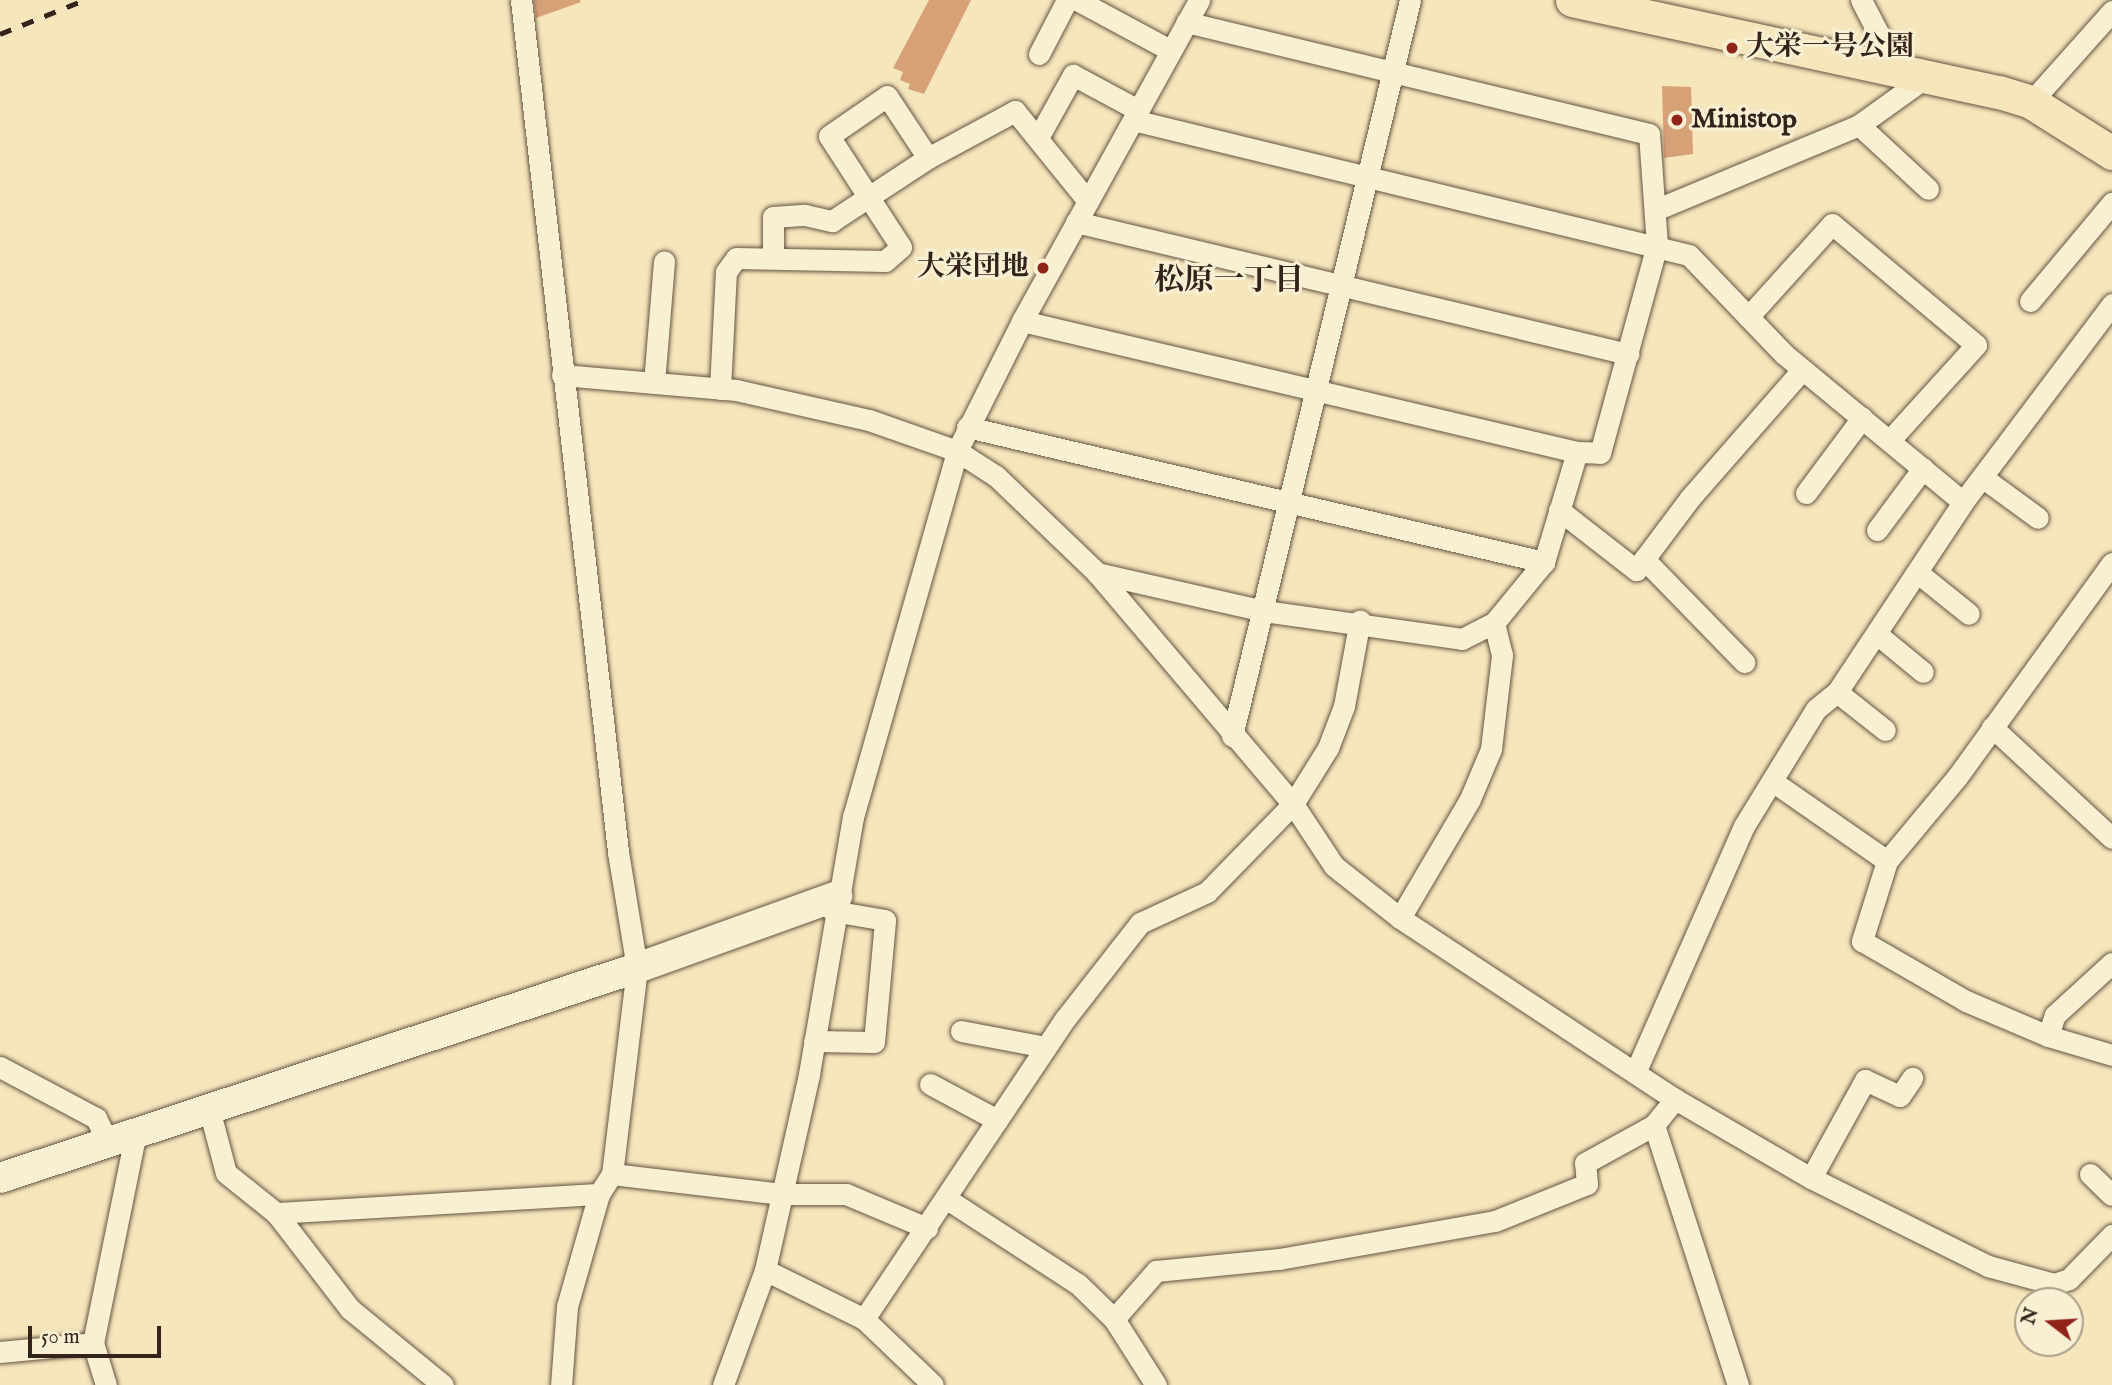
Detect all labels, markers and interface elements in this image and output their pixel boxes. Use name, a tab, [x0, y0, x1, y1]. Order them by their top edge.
place label: 大栄一号公園	[1746, 31, 1914, 65]
marker: 大栄一号公園	[1724, 40, 1740, 56]
place label: Ministop	[1691, 103, 1797, 137]
marker: Ministop	[1669, 112, 1685, 128]
place label: 大栄団地	[917, 251, 1029, 285]
marker: 大栄団地	[1035, 260, 1051, 276]
district label: 松原一丁目	[1154, 263, 1304, 299]
north arrow	[2014, 1287, 2084, 1357]
text: N	[2017, 1305, 2045, 1328]
scale bar	[32, 1312, 164, 1356]
text: 50 m	[41, 1324, 80, 1351]

